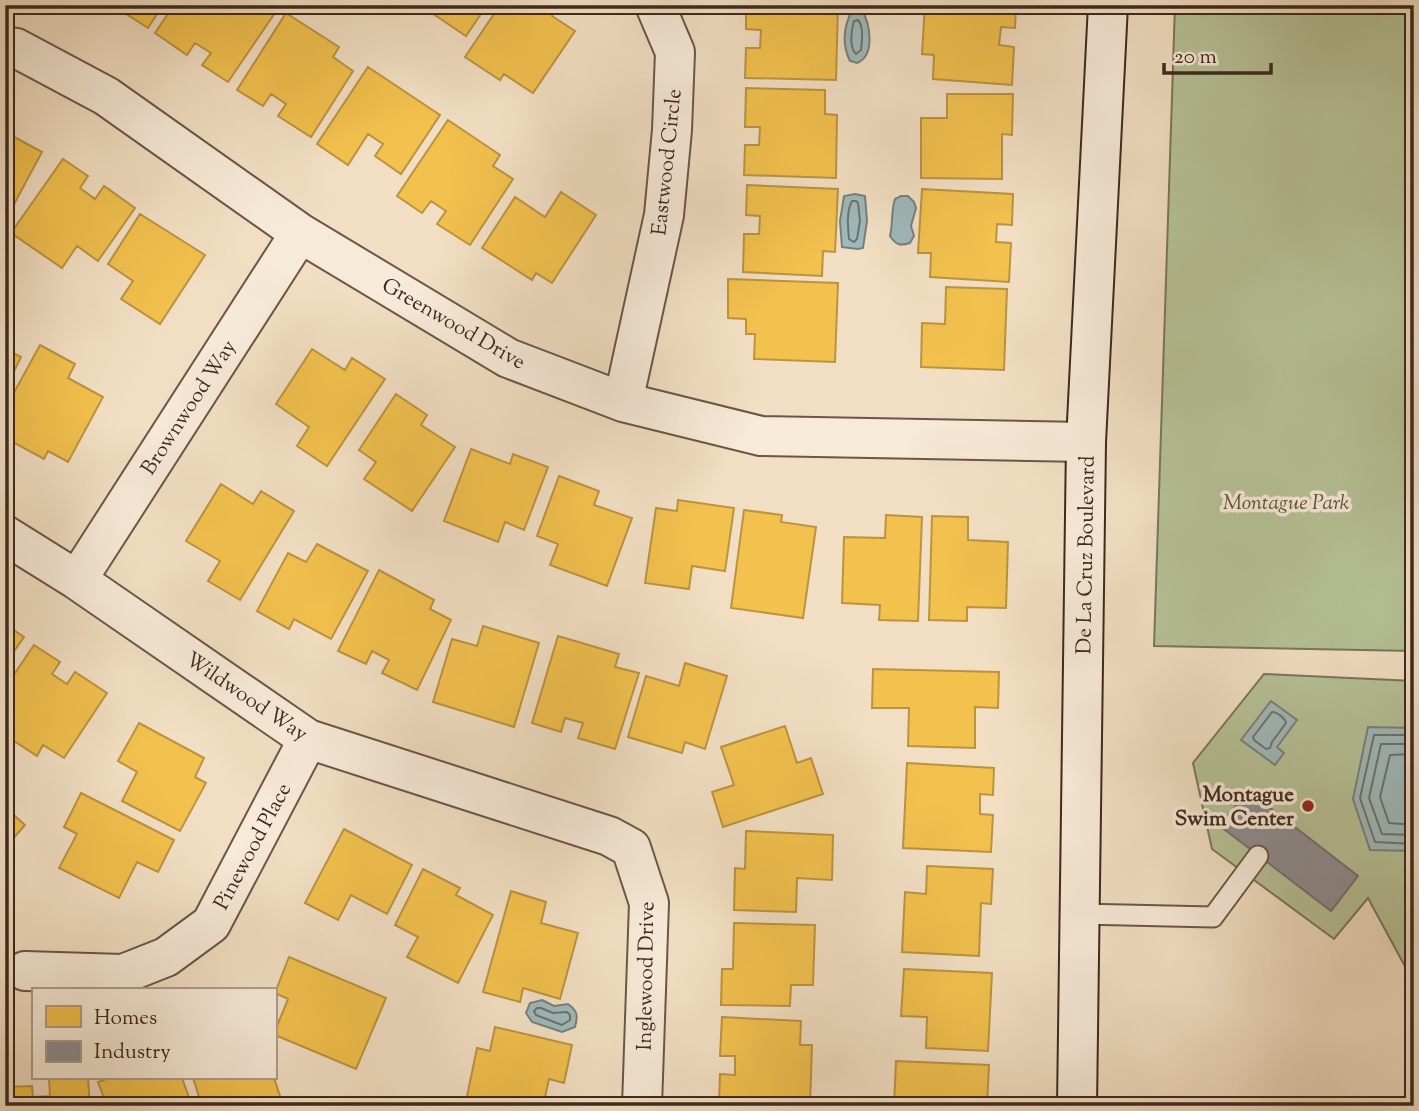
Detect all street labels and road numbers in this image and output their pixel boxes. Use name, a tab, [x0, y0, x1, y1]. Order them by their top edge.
street label: Eastwood Circle	[645, 87, 691, 237]
street label: Greenwood Drive	[376, 271, 530, 378]
street label: Brownwood Way	[135, 334, 245, 482]
street label: De La Cruz Boulevard	[1070, 455, 1104, 655]
street label: Wildwood Way	[179, 646, 313, 750]
street label: Pinewood Place	[208, 778, 300, 916]
street label: Inglewood Drive	[631, 901, 663, 1051]

